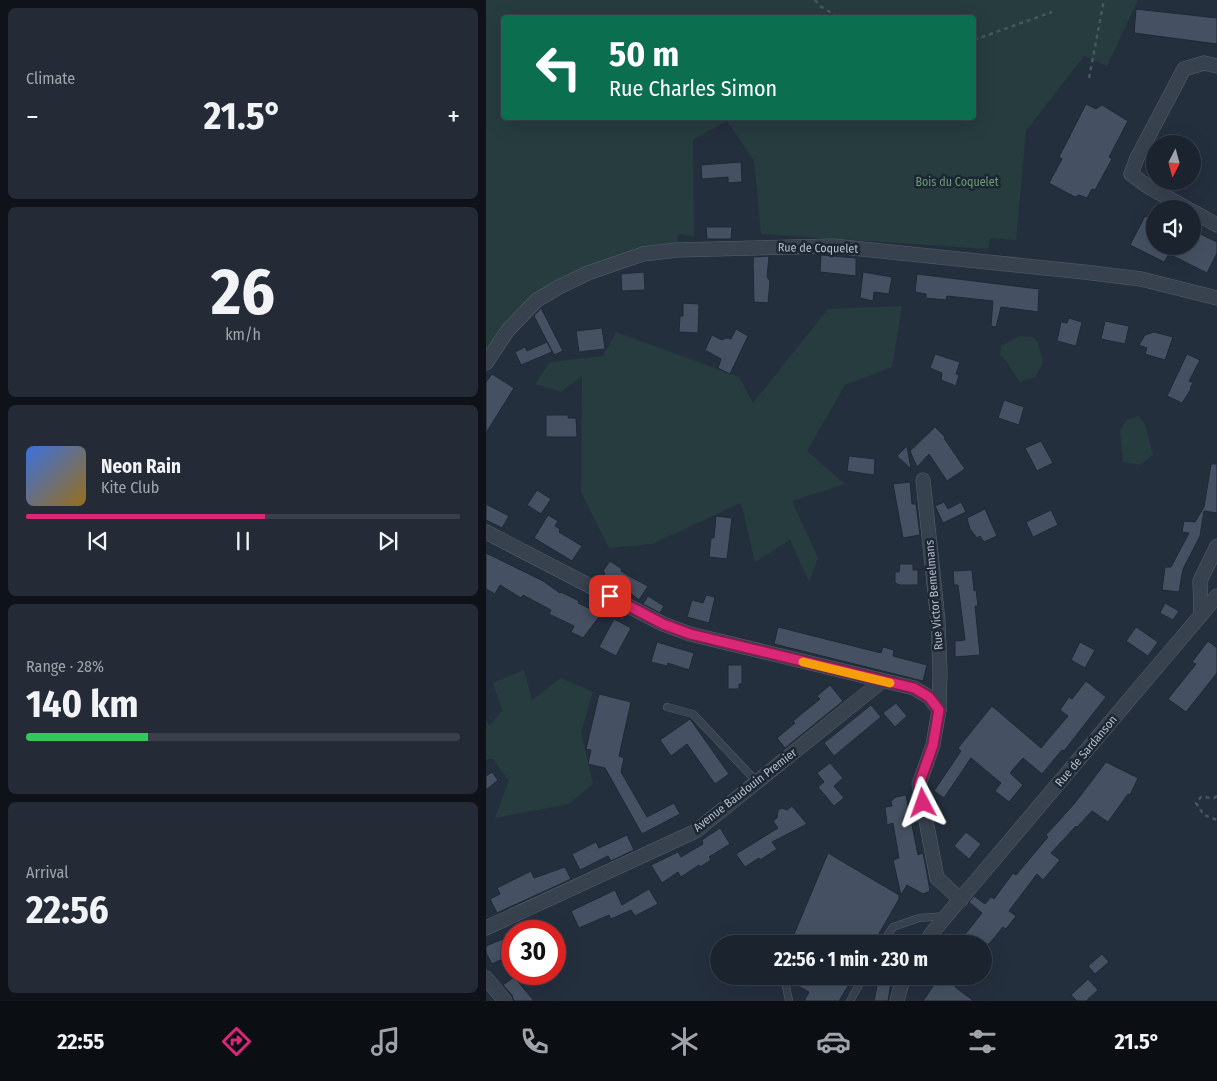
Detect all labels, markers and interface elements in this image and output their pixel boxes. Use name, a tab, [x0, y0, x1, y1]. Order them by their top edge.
text: 50 m	[609, 33, 679, 75]
icon: left	[526, 35, 591, 100]
text: Climate	[26, 69, 75, 88]
text: Rue Charles Simon	[609, 75, 777, 102]
text: 21.5°	[204, 93, 282, 139]
text: −	[26, 100, 39, 133]
text: +	[447, 100, 460, 133]
north arrow	[1146, 135, 1201, 190]
map controls	[1146, 135, 1201, 255]
park label: Bois du Coquelet	[915, 175, 999, 189]
button: sound	[1146, 200, 1201, 255]
street label: Rue de Coquelet	[778, 240, 858, 256]
text: 26	[211, 253, 275, 331]
text: km/h	[225, 325, 261, 344]
text: Neon Rain	[101, 455, 181, 478]
text: Kite Club	[101, 478, 159, 497]
icon: previous	[84, 527, 112, 555]
icon: pause	[229, 527, 257, 555]
icon: next	[374, 527, 402, 555]
street label: Rue Victor Bemelmans	[922, 539, 946, 651]
pin	[589, 575, 631, 617]
icon: arrive	[596, 582, 624, 610]
text: Range · 28%	[26, 657, 104, 676]
text: 140 km	[26, 681, 139, 727]
street label: Rue de Sardanson	[1052, 712, 1120, 790]
street label: Avenue Baudouin Premier	[691, 745, 800, 835]
position arrow	[896, 776, 948, 828]
text: Arrival	[26, 863, 68, 882]
text: 22:56	[26, 887, 109, 933]
speed limit sign: 30	[501, 920, 566, 985]
text: 22:56 · 1 min · 230 m	[774, 948, 928, 971]
icon: directions	[219, 1024, 254, 1059]
icon: music	[368, 1024, 403, 1059]
icon: phone	[517, 1024, 552, 1059]
icon: climate	[667, 1024, 702, 1059]
icon: car	[816, 1024, 851, 1059]
icon: filters	[965, 1024, 1000, 1059]
text: 22:55	[57, 1028, 104, 1055]
text: 21.5°	[1115, 1028, 1160, 1055]

